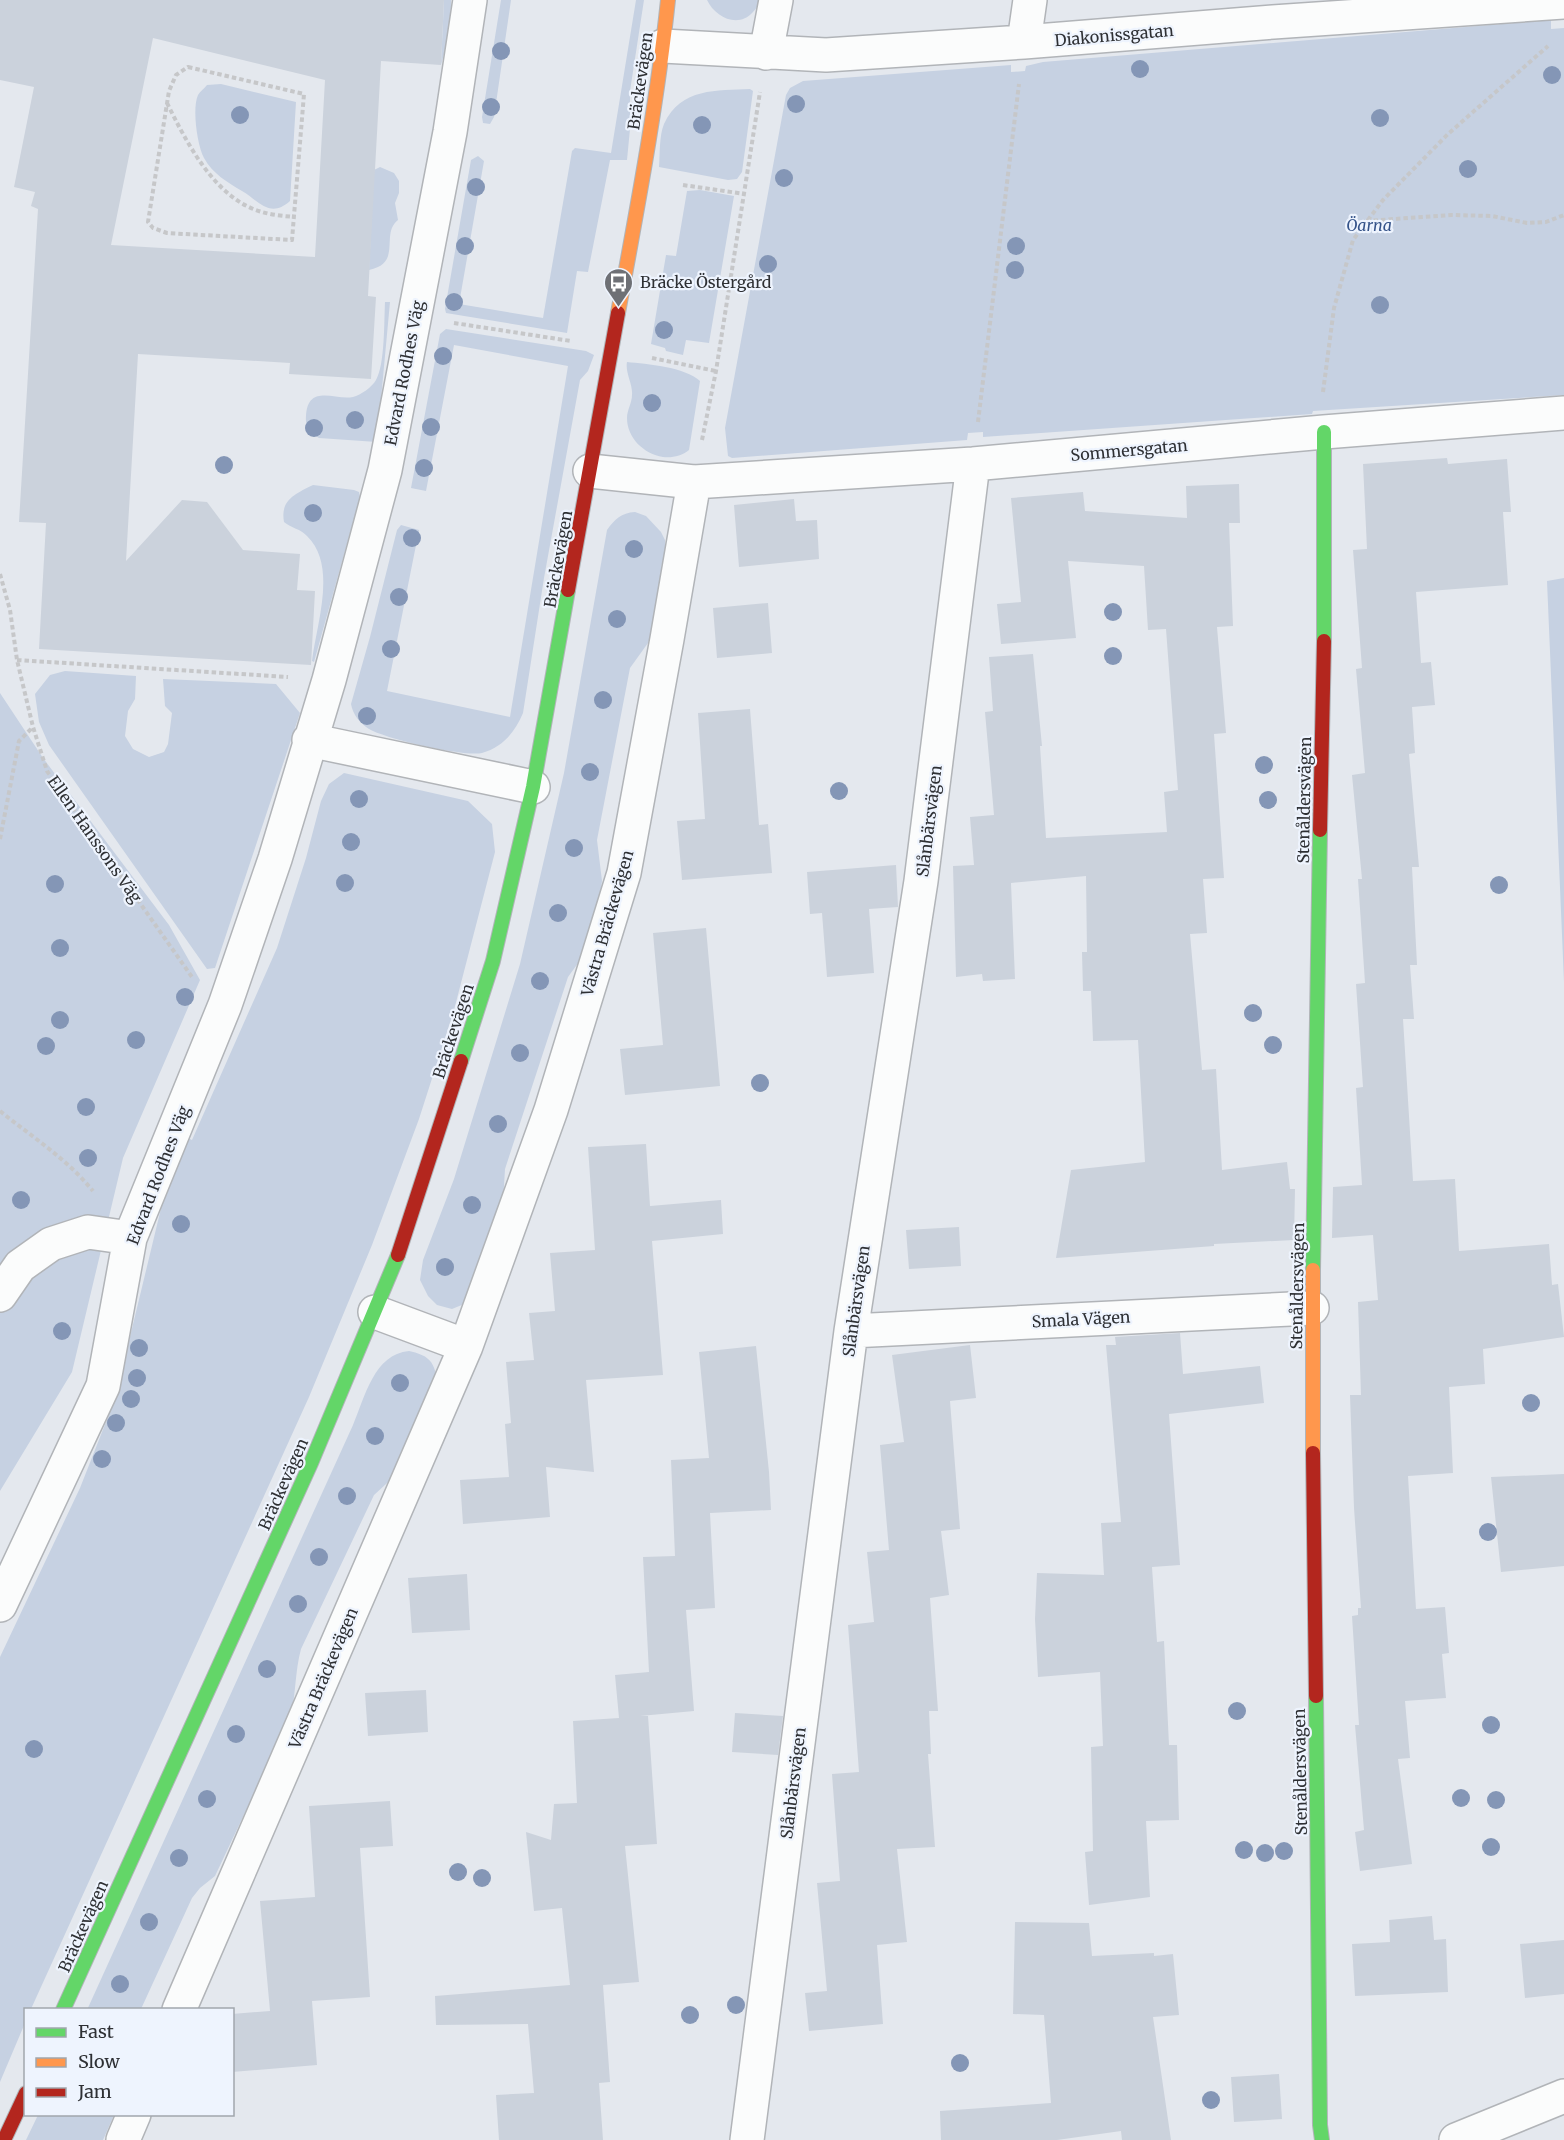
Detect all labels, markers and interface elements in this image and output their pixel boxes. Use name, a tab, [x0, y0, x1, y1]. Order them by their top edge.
street label: Diakonissgatan	[1054, 20, 1175, 50]
street label: Bräckevägen	[623, 30, 657, 131]
park label: Öarna	[1346, 215, 1392, 235]
bus stop icon: Bräcke Östergård	[603, 266, 635, 308]
place label: Bräcke Östergård	[640, 272, 772, 292]
street label: Edvard Rodhes Väg	[380, 298, 428, 447]
street label: Sommersgatan	[1070, 435, 1189, 465]
street label: Bräckevägen	[540, 508, 576, 609]
street label: Stenåldersvägen	[1293, 736, 1315, 864]
street label: Slånbärsvägen	[912, 764, 946, 878]
street label: Ellen Hanssons Väg	[44, 771, 147, 907]
street label: Västra Bräckevägen	[576, 847, 638, 999]
street label: Bräckevägen	[428, 981, 478, 1081]
street label: Edvard Rodhes Väg	[122, 1102, 194, 1247]
street label: Stenåldersvägen	[1286, 1222, 1308, 1350]
street label: Slånbärsvägen	[838, 1244, 874, 1358]
street label: Smala Vägen	[1031, 1306, 1131, 1332]
street label: Bräckevägen	[254, 1435, 312, 1533]
street label: Västra Bräckevägen	[284, 1604, 362, 1752]
street label: Stenåldersvägen	[1289, 1708, 1311, 1836]
street label: Slånbärsvägen	[776, 1726, 810, 1840]
street label: Bräckevägen	[54, 1877, 112, 1975]
legend	[24, 2008, 234, 2116]
text: Fast	[78, 2020, 114, 2043]
text: Slow	[78, 2050, 121, 2073]
text: Jam	[77, 2080, 112, 2103]

